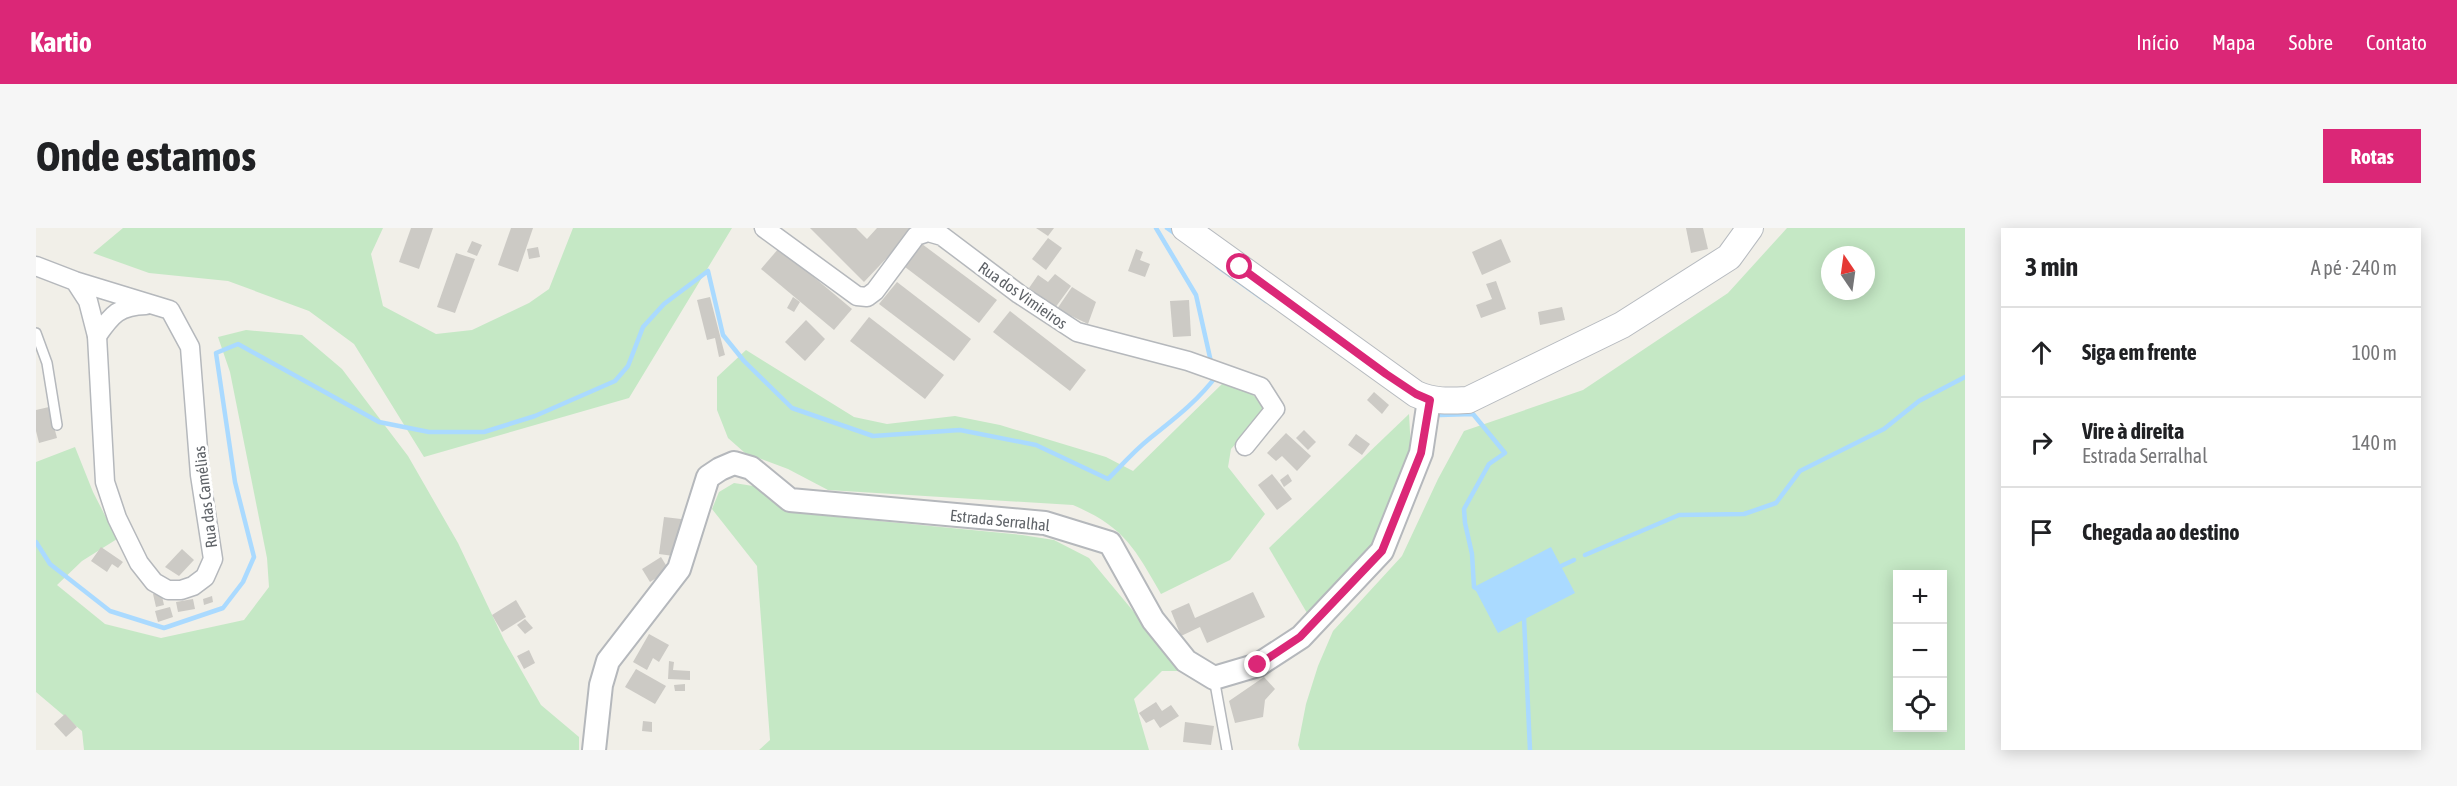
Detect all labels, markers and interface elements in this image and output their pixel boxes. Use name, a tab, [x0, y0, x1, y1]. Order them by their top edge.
text: Kartio	[30, 26, 92, 58]
text: Início	[2136, 30, 2179, 54]
text: Mapa	[2212, 30, 2256, 54]
text: Sobre	[2289, 30, 2333, 54]
text: Contato	[2366, 30, 2427, 54]
button: Rotas	[2323, 129, 2421, 183]
text: Onde estamos	[36, 132, 256, 180]
north arrow	[1821, 246, 1875, 300]
text: 3 min	[2025, 252, 2078, 282]
route start	[1226, 253, 1252, 279]
text: A pé · 240 m	[2311, 256, 2397, 279]
street label: Rua dos Vimieiros	[975, 258, 1071, 332]
icon: ahead	[2025, 336, 2058, 369]
text: Siga em frente	[2082, 339, 2197, 365]
text: 100 m	[2352, 341, 2397, 364]
text: Vire à direita	[2082, 418, 2184, 444]
icon: right	[2025, 426, 2058, 459]
text: 140 m	[2352, 431, 2397, 454]
text: Estrada Serralhal	[2082, 444, 2207, 467]
street label: Rua das Camélias	[190, 445, 220, 549]
street label: Estrada Serralhal	[949, 506, 1052, 534]
icon: arrive	[2025, 516, 2058, 549]
text: Chegada ao destino	[2082, 519, 2240, 545]
map controls	[1893, 570, 1947, 732]
button: +	[1893, 570, 1947, 624]
button: −	[1893, 624, 1947, 678]
route end	[1244, 651, 1270, 677]
button: locate	[1893, 678, 1947, 732]

